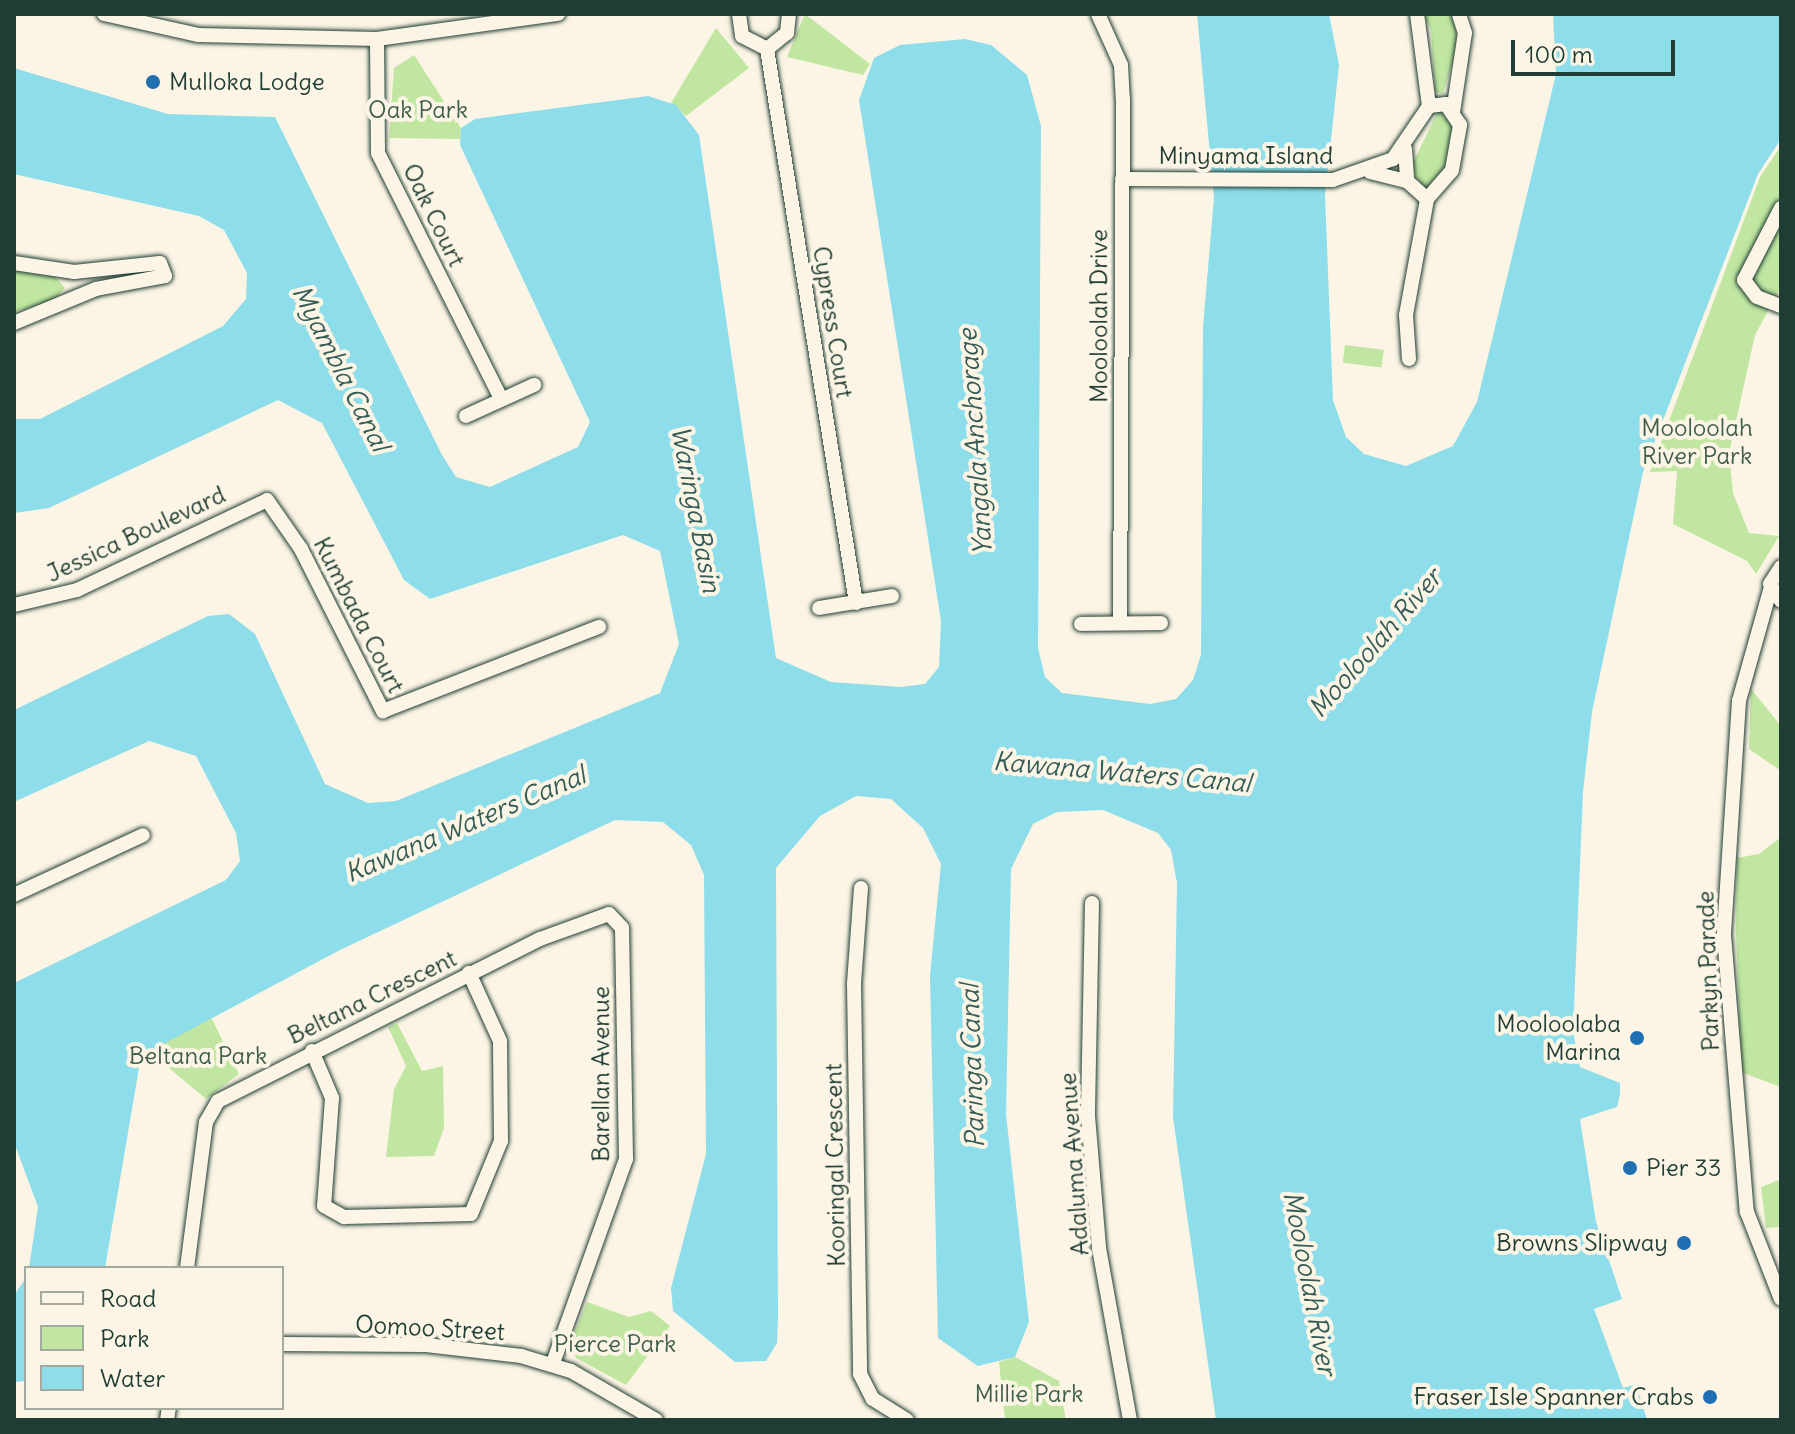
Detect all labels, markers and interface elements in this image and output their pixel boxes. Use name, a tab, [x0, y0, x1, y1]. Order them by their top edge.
scale bar	[1515, 24, 1679, 74]
text: 100 m	[1525, 39, 1593, 69]
place label: Mulloka Lodge	[169, 68, 325, 96]
marker: Mulloka Lodge	[144, 73, 162, 91]
park label: Oak Park	[368, 96, 468, 124]
street label: Minyama Island	[1159, 142, 1333, 170]
street label: Oak Court	[397, 159, 471, 271]
street label: Mooloolah Drive	[1085, 229, 1113, 403]
street label: Cypress Court	[807, 244, 859, 400]
water label: Myambla Canal	[286, 280, 396, 456]
water label: Yangala Anchorage	[952, 328, 998, 556]
park label: Mooloolah River Park	[1641, 414, 1753, 470]
water label: Waringa Basin	[665, 423, 727, 595]
street label: Jessica Boulevard	[42, 480, 230, 588]
street label: Kumbada Court	[307, 532, 411, 698]
water label: Mooloolah River	[1302, 562, 1448, 724]
water label: Kawana Waters Canal	[992, 745, 1252, 799]
water label: Kawana Waters Canal	[340, 759, 590, 889]
street label: Parkyn Parade	[1691, 890, 1725, 1052]
street label: Beltana Crescent	[283, 944, 461, 1050]
water label: Paringa Canal	[954, 983, 990, 1149]
street label: Barellan Avenue	[587, 986, 615, 1162]
place label: Mooloolaba Marina	[1496, 1010, 1621, 1066]
marker: Mooloolaba Marina	[1628, 1029, 1646, 1047]
park label: Beltana Park	[129, 1042, 267, 1070]
street label: Kooringal Crescent	[819, 1063, 851, 1267]
street label: Adaluma Avenue	[1053, 1071, 1095, 1257]
place label: Pier 33	[1646, 1154, 1722, 1182]
marker: Pier 33	[1621, 1159, 1639, 1177]
water label: Mooloolah River	[1277, 1188, 1343, 1378]
place label: Browns Slipway	[1496, 1229, 1668, 1257]
marker: Browns Slipway	[1675, 1234, 1693, 1252]
legend	[24, 1266, 284, 1410]
text: Road	[100, 1283, 156, 1313]
street label: Oomoo Street	[354, 1310, 506, 1346]
text: Park	[100, 1323, 150, 1353]
park label: Pierce Park	[554, 1330, 676, 1358]
text: Water	[100, 1363, 165, 1393]
park label: Millie Park	[974, 1380, 1084, 1408]
place label: Fraser Isle Spanner Crabs	[1413, 1383, 1694, 1411]
marker: Fraser Isle Spanner Crabs	[1701, 1388, 1719, 1406]

